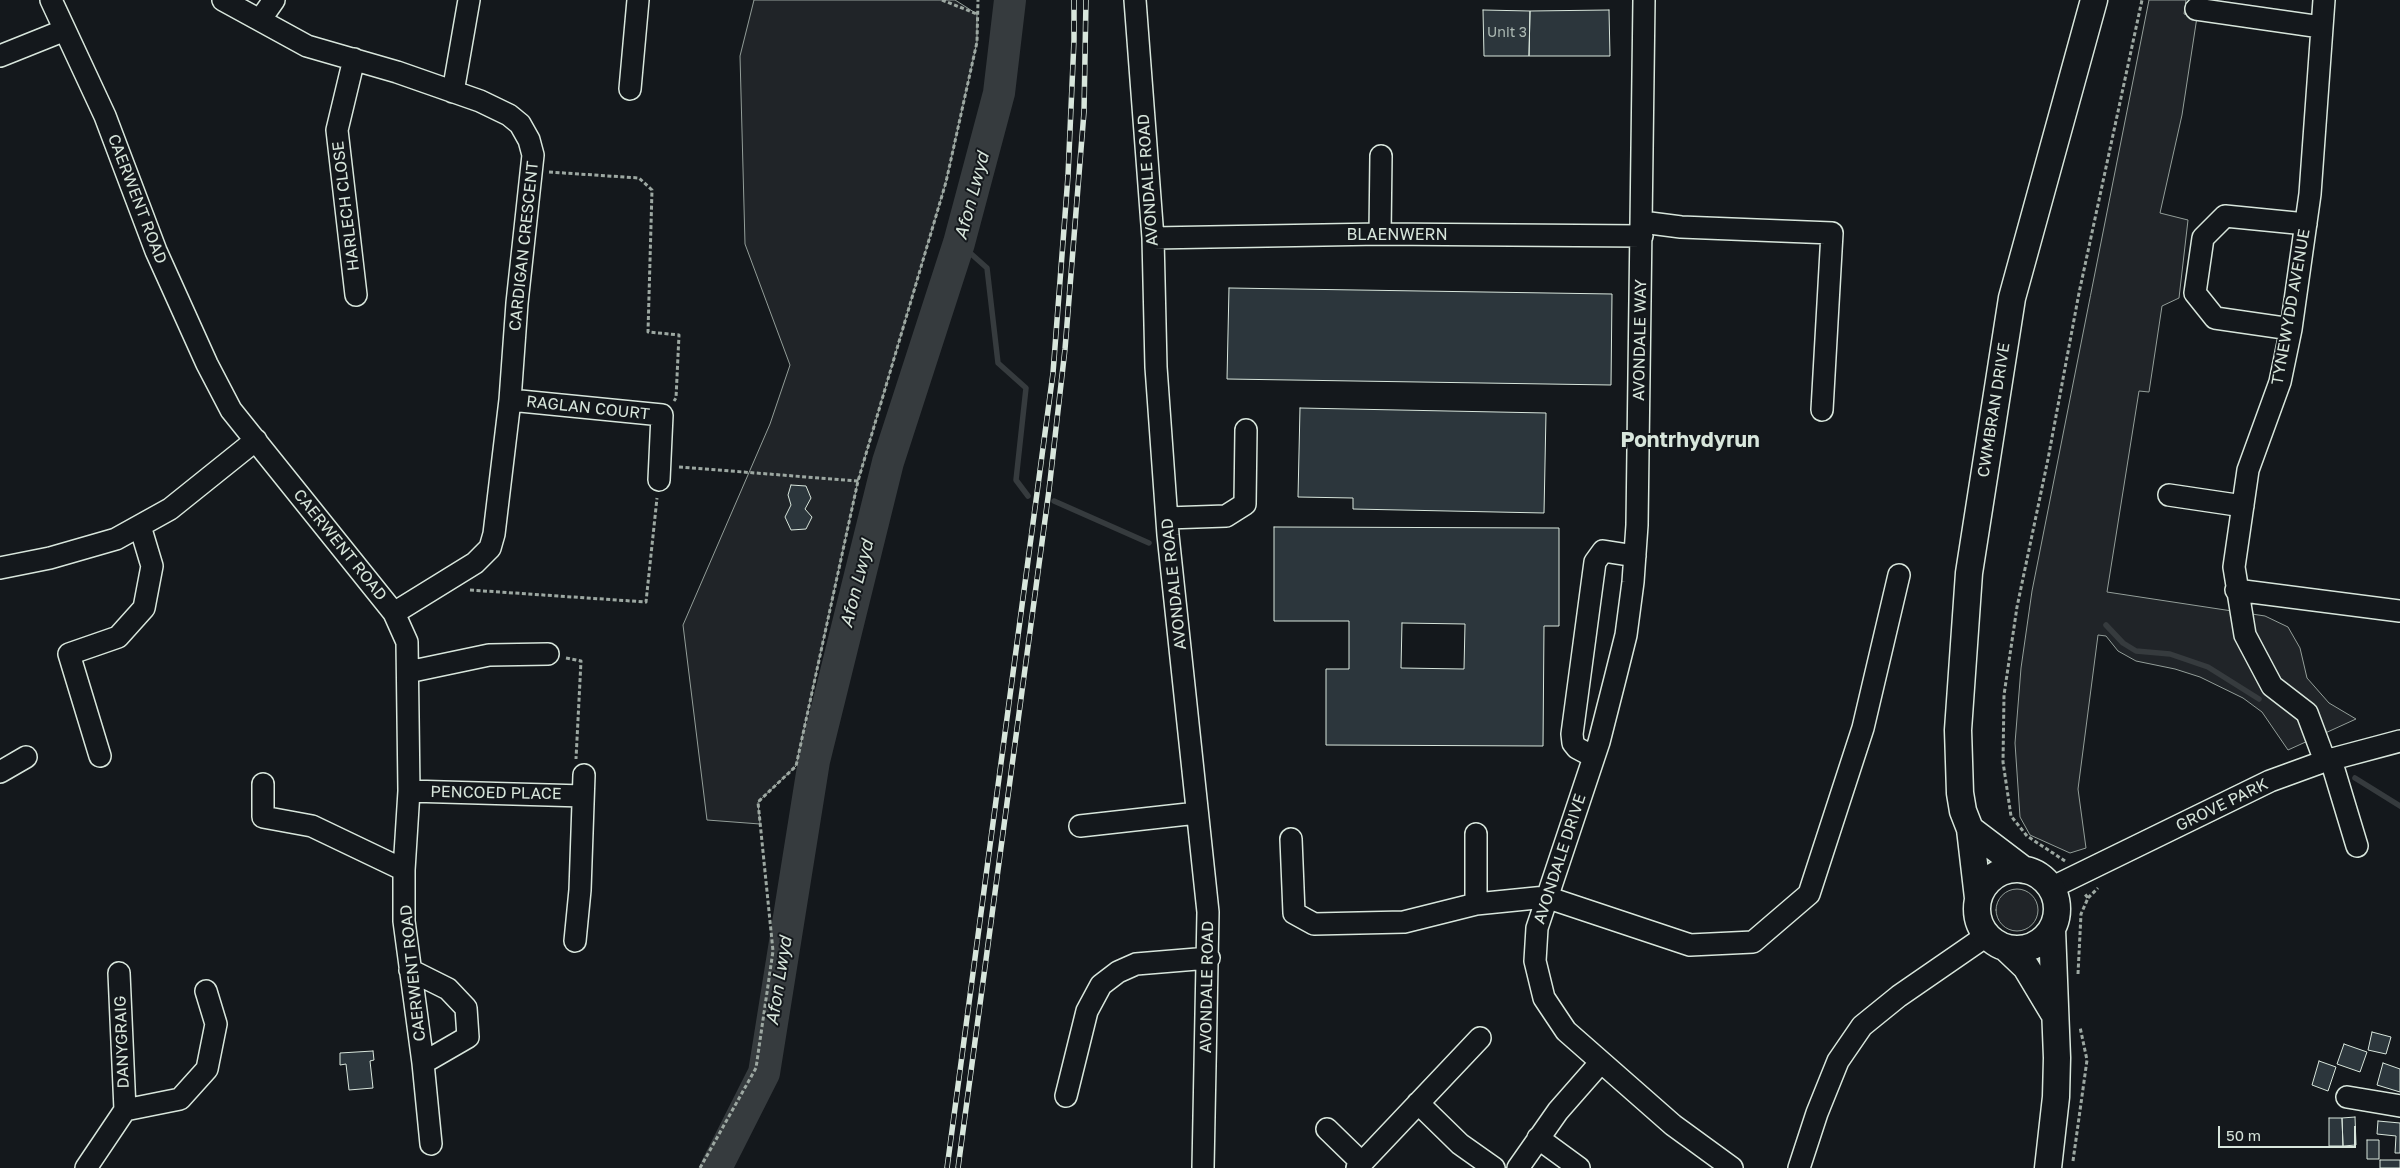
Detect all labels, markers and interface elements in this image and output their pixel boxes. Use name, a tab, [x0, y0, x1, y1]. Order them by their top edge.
house number: Unit 3	[1487, 25, 1527, 41]
street label: AVONDALE ROAD	[1134, 113, 1162, 247]
street label: CAERWENT ROAD	[103, 131, 171, 267]
street label: HARLECH CLOSE	[329, 140, 363, 272]
water label: Afon Lwyd	[950, 150, 994, 242]
street label: CARDIGAN CRESCENT	[506, 160, 542, 332]
street label: BLAENWERN	[1346, 225, 1448, 245]
street label: TYNEWYDD AVENUE	[2268, 227, 2314, 387]
street label: AVONDALE WAY	[1629, 279, 1651, 401]
street label: CWMBRAN DRIVE	[1974, 341, 2014, 479]
street label: RAGLAN COURT	[525, 392, 651, 424]
district label: Pontrhydyrun	[1620, 427, 1760, 453]
street label: CAERWENT ROAD	[289, 486, 391, 604]
street label: AVONDALE ROAD	[1158, 517, 1190, 651]
water label: Afon Lwyd	[836, 538, 878, 630]
street label: GROVE PARK	[2173, 774, 2271, 836]
street label: PENCOED PLACE	[430, 782, 562, 804]
street label: AVONDALE DRIVE	[1530, 791, 1590, 927]
street label: CAERWENT ROAD	[396, 904, 430, 1042]
street label: AVONDALE ROAD	[1196, 921, 1218, 1053]
water label: Afon Lwyd	[761, 935, 797, 1027]
street label: DANYGRAIG	[111, 995, 133, 1089]
scale bar	[2220, 1116, 2358, 1148]
text: 50 m	[2226, 1126, 2261, 1144]

